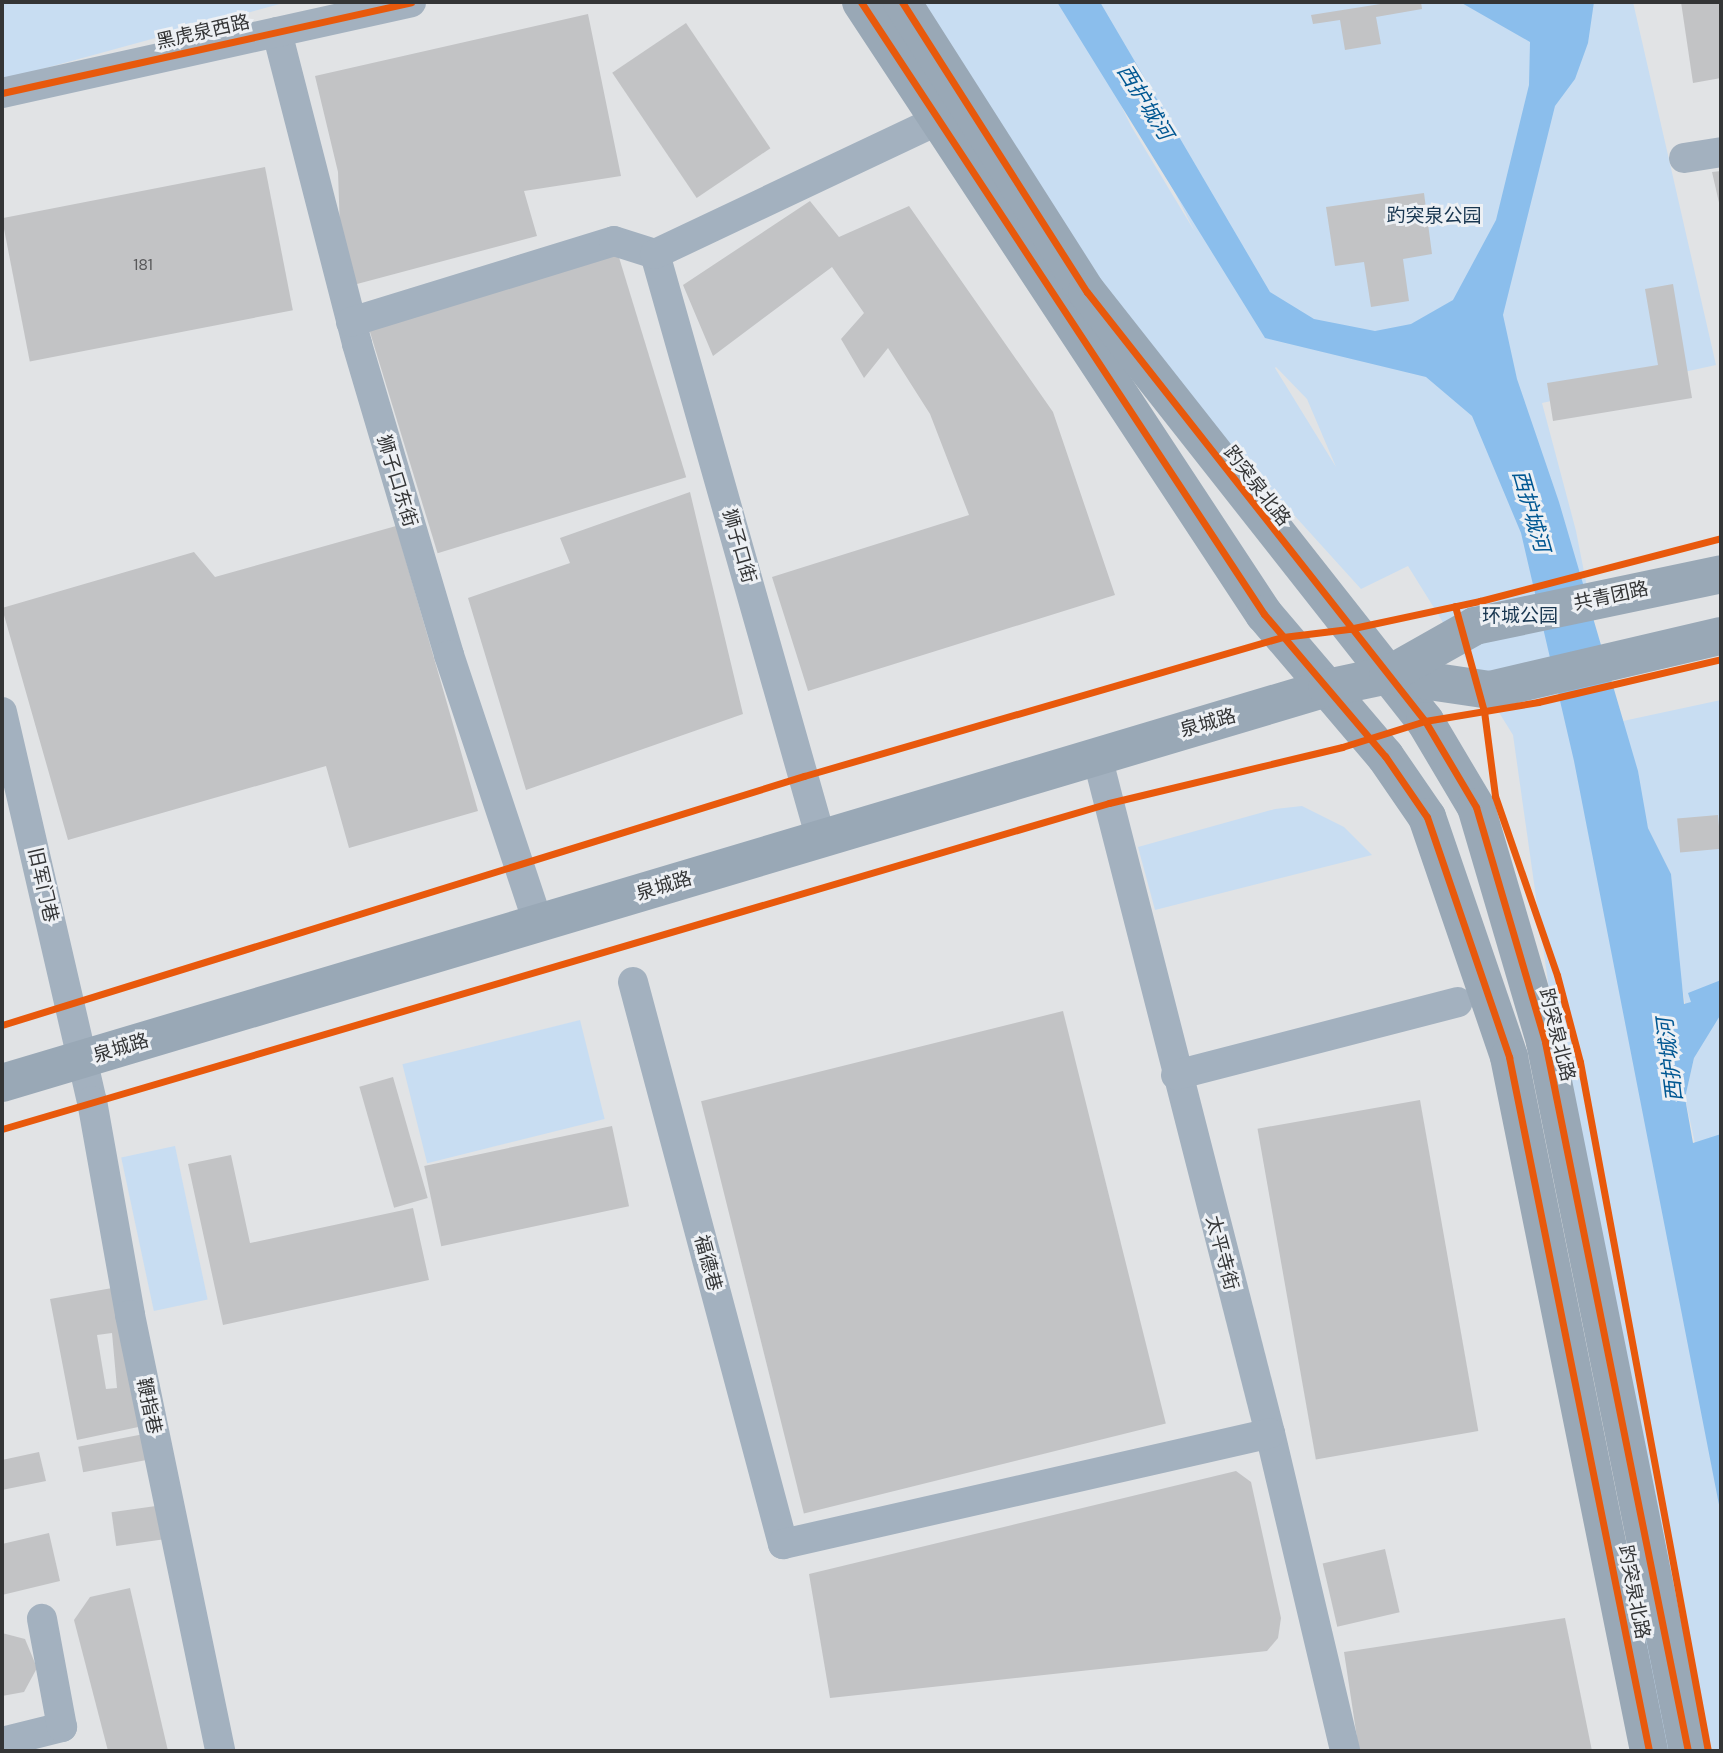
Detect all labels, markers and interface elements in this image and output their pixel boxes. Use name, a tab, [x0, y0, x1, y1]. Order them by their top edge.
street label: 黑虎泉西路	[154, 10, 252, 54]
water label: 西护城河	[1112, 60, 1178, 144]
park label: 趵突泉公园	[1387, 205, 1481, 227]
house number: 181	[133, 255, 153, 275]
street label: 狮子口东街	[372, 432, 422, 530]
street label: 趵突泉北路	[1219, 442, 1295, 530]
water label: 西护城河	[1507, 467, 1555, 555]
street label: 狮子口街	[718, 506, 760, 586]
street label: 共青团路	[1571, 577, 1651, 615]
park label: 环城公园	[1482, 605, 1558, 627]
street label: 泉城路	[1177, 704, 1239, 742]
street label: 旧军门巷	[23, 845, 63, 925]
street label: 泉城路	[633, 867, 695, 905]
street label: 趵突泉北路	[1534, 986, 1580, 1084]
water label: 西护城河	[1652, 1017, 1688, 1103]
street label: 泉城路	[90, 1029, 152, 1067]
street label: 太平寺街	[1201, 1213, 1243, 1293]
street label: 福德巷	[690, 1233, 726, 1293]
street label: 鞭指巷	[132, 1376, 166, 1436]
street label: 趵突泉北路	[1614, 1543, 1654, 1641]

